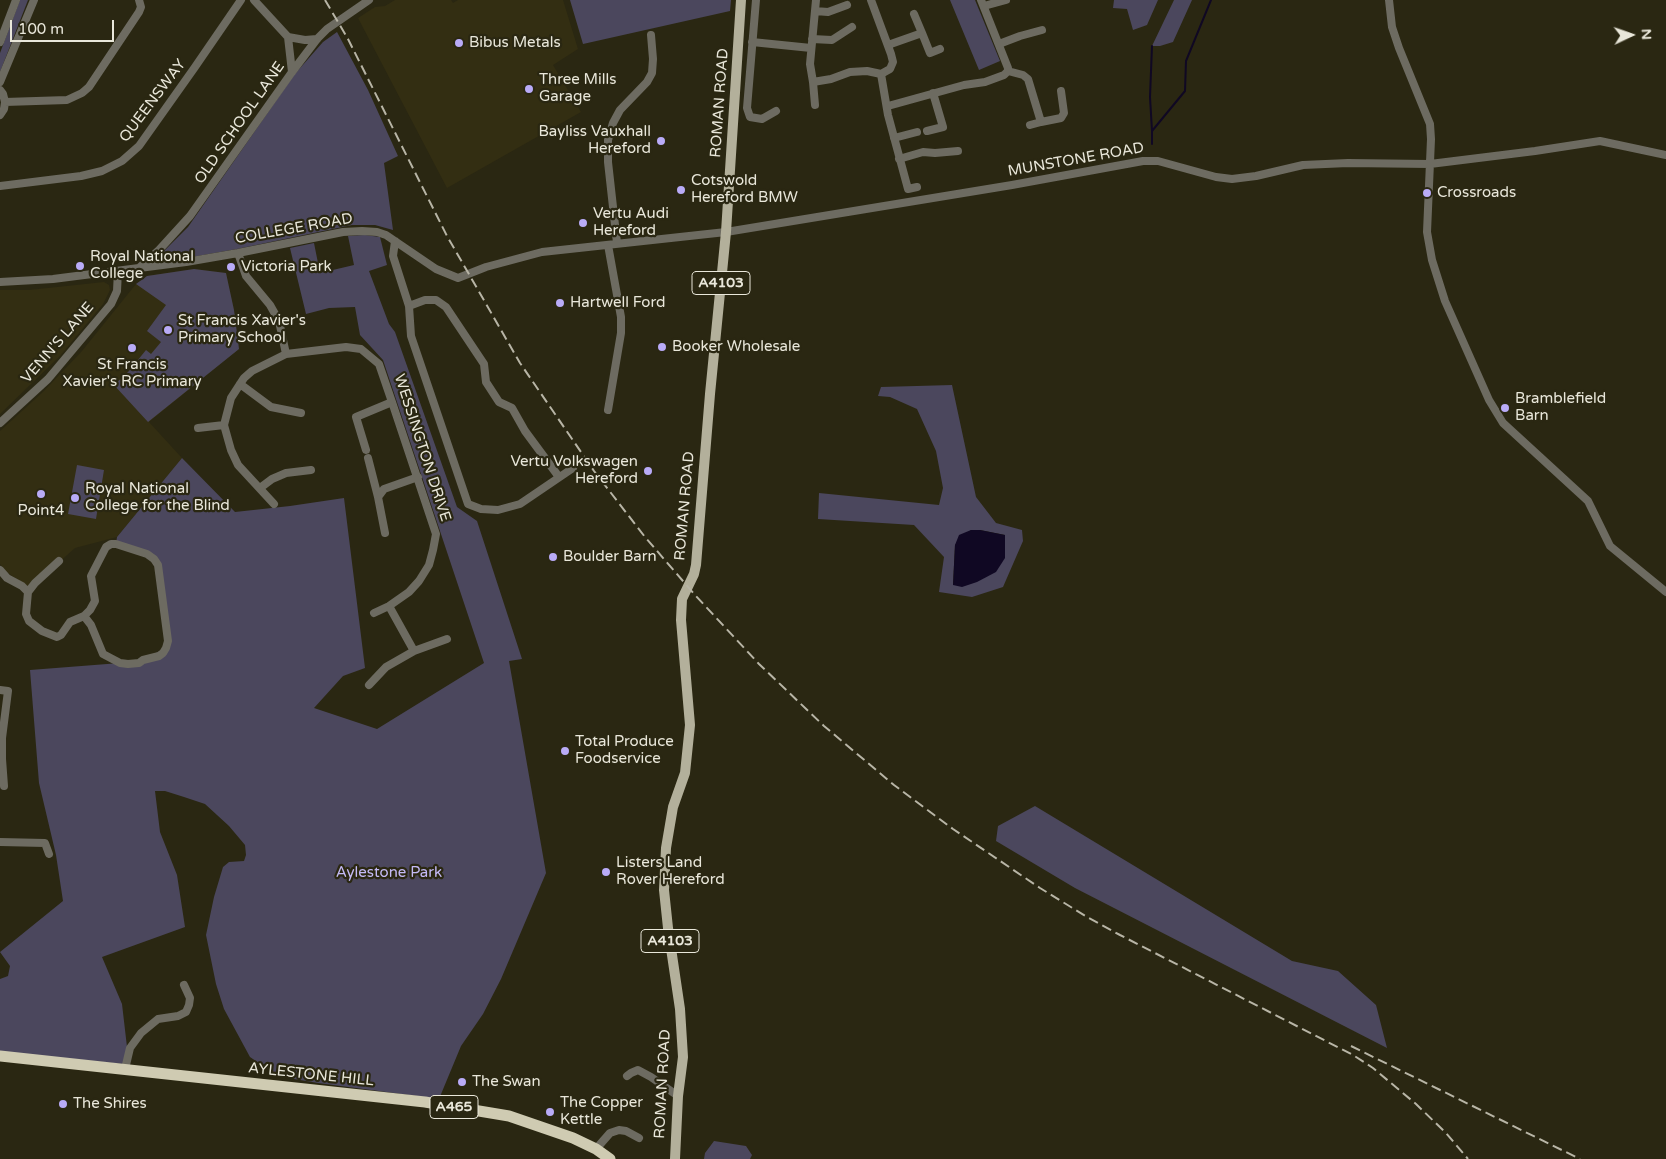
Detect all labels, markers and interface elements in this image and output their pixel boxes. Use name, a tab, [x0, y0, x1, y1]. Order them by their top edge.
scale bar	[12, 10, 116, 42]
north arrow	[1606, 10, 1656, 60]
text: 100 m	[18, 20, 64, 38]
text: N	[1638, 28, 1655, 40]
place label: Bibus Metals	[469, 34, 561, 52]
marker: Bibus Metals	[453, 37, 465, 49]
street label: ROMAN ROAD	[707, 48, 733, 158]
street label: QUEENSWAY	[116, 56, 190, 146]
street label: OLD SCHOOL LANE	[191, 58, 289, 188]
place label: Three Mills Garage	[539, 71, 616, 106]
marker: Three Mills Garage	[523, 83, 535, 95]
place label: Bayliss Vauxhall Hereford	[538, 123, 651, 158]
marker: Bayliss Vauxhall Hereford	[655, 135, 667, 147]
street label: MUNSTONE ROAD	[1006, 139, 1146, 181]
place label: Cotswold Hereford BMW	[691, 172, 798, 207]
marker: Cotswold Hereford BMW	[675, 184, 687, 196]
place label: Crossroads	[1437, 184, 1516, 202]
marker: Crossroads	[1421, 187, 1433, 199]
place label: Vertu Audi Hereford	[593, 205, 669, 240]
street label: COLLEGE ROAD	[234, 210, 354, 248]
marker: Vertu Audi Hereford	[577, 217, 589, 229]
place label: Royal National College	[90, 248, 194, 283]
place label: Victoria Park	[241, 258, 332, 276]
marker: Royal National College	[74, 260, 86, 272]
marker: Victoria Park	[225, 261, 237, 273]
road number: A4103	[692, 272, 750, 294]
place label: Hartwell Ford	[570, 294, 665, 312]
marker: Hartwell Ford	[554, 297, 566, 309]
street label: VENN'S LANE	[18, 299, 98, 387]
place label: St Francis Xavier's Primary School	[178, 312, 306, 347]
marker: St Francis Xavier's Primary School	[162, 324, 174, 336]
place label: Booker Wholesale	[672, 338, 800, 356]
marker: Booker Wholesale	[656, 341, 668, 353]
marker: St Francis Xavier's RC Primary	[126, 342, 138, 354]
place label: St Francis Xavier's RC Primary	[62, 356, 202, 391]
street label: WESSINGTON DRIVE	[390, 372, 454, 524]
place label: Bramblefield Barn	[1515, 390, 1606, 425]
marker: Bramblefield Barn	[1499, 402, 1511, 414]
street label: ROMAN ROAD	[671, 451, 699, 561]
place label: Vertu Volkswagen Hereford	[510, 453, 638, 488]
marker: Vertu Volkswagen Hereford	[642, 465, 654, 477]
place label: Royal National College for the Blind	[85, 480, 230, 515]
marker: Point4	[35, 488, 47, 500]
marker: Royal National College for the Blind	[69, 492, 81, 504]
place label: Point4	[18, 502, 64, 520]
place label: Boulder Barn	[563, 548, 657, 566]
marker: Boulder Barn	[547, 551, 559, 563]
place label: Total Produce Foodservice	[575, 733, 674, 768]
marker: Total Produce Foodservice	[559, 745, 571, 757]
place label: Listers Land Rover Hereford	[616, 854, 725, 889]
park label: Aylestone Park	[336, 864, 442, 882]
marker: Listers Land Rover Hereford	[600, 866, 612, 878]
road number: A4103	[641, 929, 699, 952]
street label: ROMAN ROAD	[651, 1029, 675, 1139]
street label: AYLESTONE HILL	[247, 1059, 375, 1091]
place label: The Swan	[472, 1073, 541, 1091]
marker: The Swan	[456, 1076, 468, 1088]
place label: The Copper Kettle	[560, 1094, 643, 1129]
place label: The Shires	[73, 1095, 147, 1113]
road number: A465	[430, 1096, 478, 1118]
marker: The Shires	[57, 1098, 69, 1110]
marker: The Copper Kettle	[544, 1106, 556, 1118]

